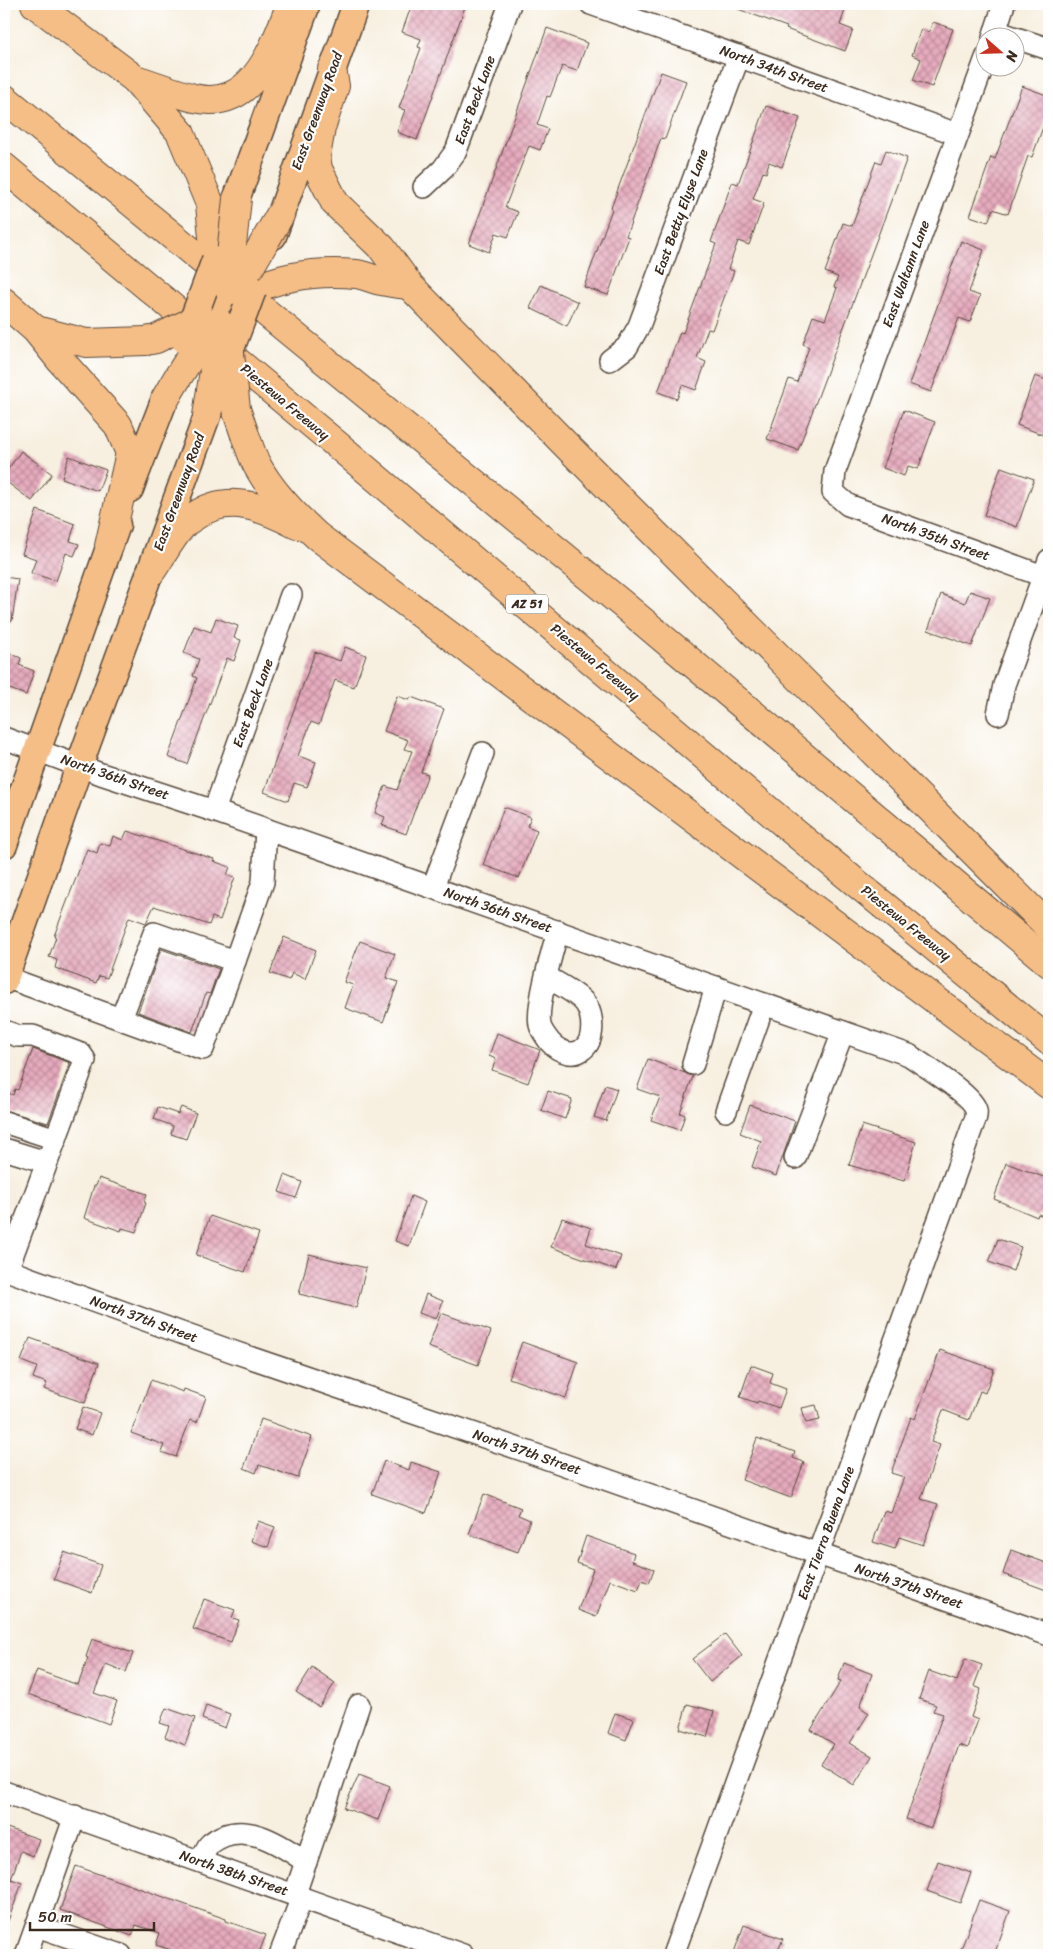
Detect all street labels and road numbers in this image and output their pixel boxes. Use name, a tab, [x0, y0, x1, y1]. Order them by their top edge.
street label: North 34th Street	[716, 38, 832, 100]
street label: East Greenway Road	[284, 47, 351, 174]
street label: East Beck Lane	[447, 52, 503, 148]
street label: East Betty Elyse Lane	[647, 145, 716, 279]
street label: East Waltann Lane	[875, 217, 937, 331]
street label: Piestewa Freeway	[235, 357, 336, 448]
street label: East Greenway Road	[146, 428, 213, 555]
street label: North 35th Street	[878, 506, 994, 568]
road number: AZ 51	[506, 594, 548, 614]
street label: Piestewa Freeway	[545, 617, 646, 708]
street label: East Beck Lane	[225, 655, 281, 751]
street label: North 36th Street	[57, 747, 173, 807]
street label: Piestewa Freeway	[855, 879, 957, 968]
street label: North 36th Street	[440, 880, 556, 940]
street label: North 37th Street	[87, 1288, 201, 1350]
street label: North 37th Street	[469, 1422, 585, 1482]
street label: East Tierra Buena Lane	[790, 1462, 862, 1603]
street label: North 37th Street	[851, 1556, 967, 1616]
street label: North 38th Street	[176, 1843, 292, 1903]

